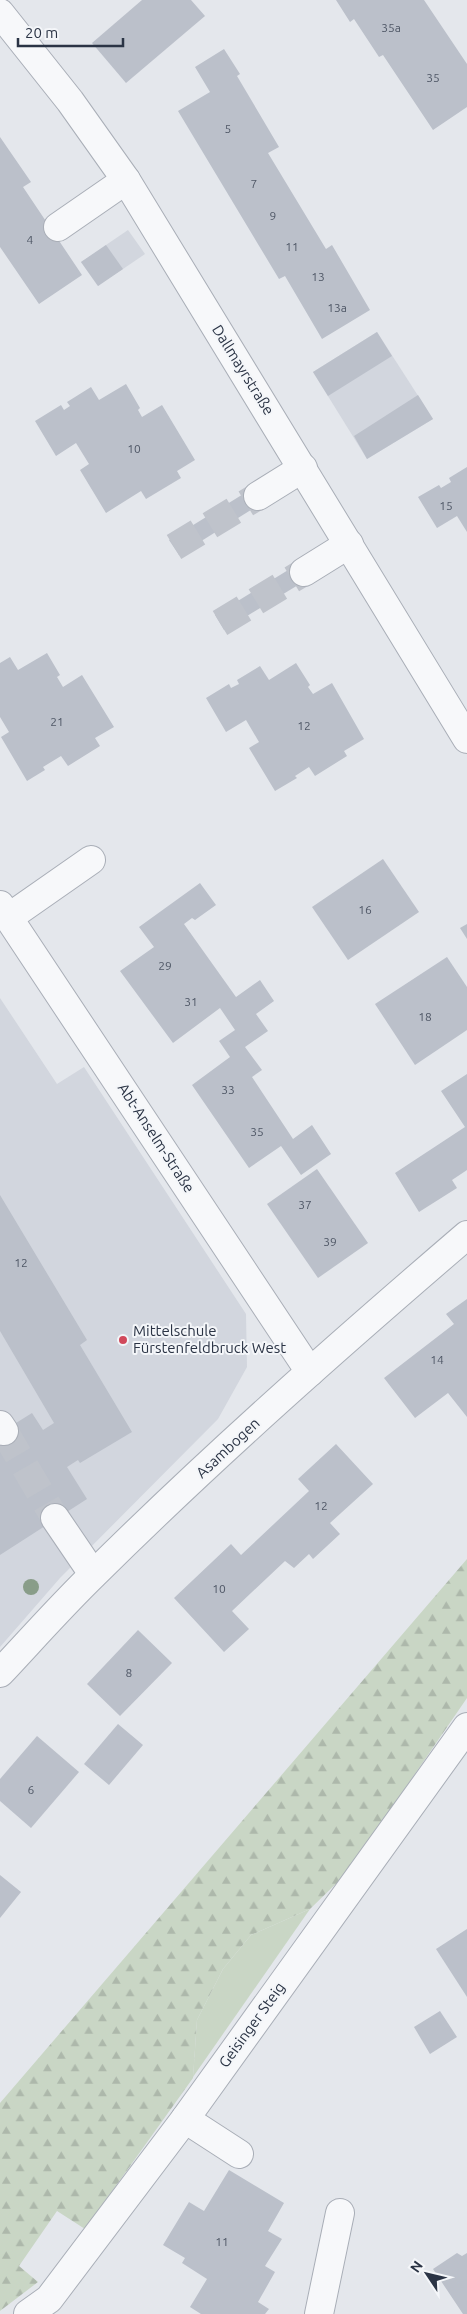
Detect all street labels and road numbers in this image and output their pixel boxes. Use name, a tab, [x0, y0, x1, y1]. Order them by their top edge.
street label: Dallmayrstraße	[209, 322, 278, 418]
street label: Abt-Anselm-Straße	[115, 1080, 198, 1196]
street label: Asambogen	[193, 1414, 263, 1481]
street label: Geisinger Steig	[215, 1979, 288, 2071]

